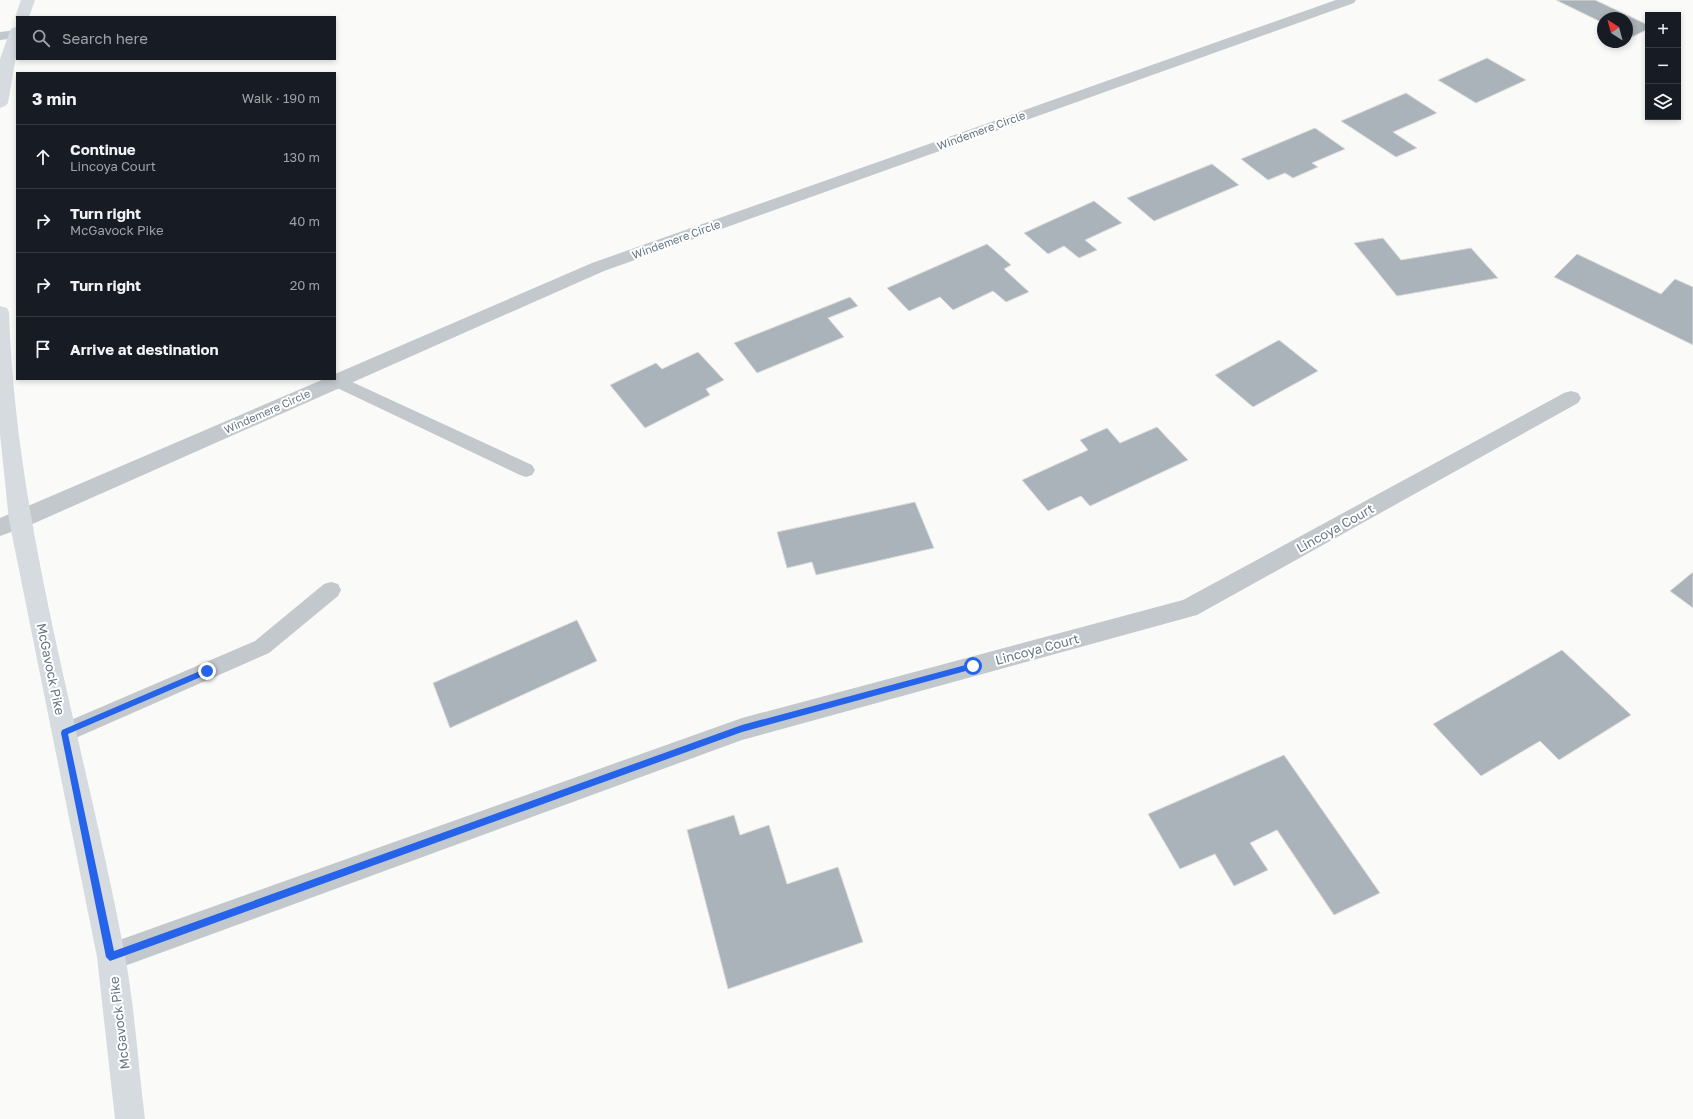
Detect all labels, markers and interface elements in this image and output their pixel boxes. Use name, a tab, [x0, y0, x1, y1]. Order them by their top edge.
north arrow	[1597, 12, 1633, 48]
map controls	[1645, 12, 1681, 120]
button: +	[1645, 12, 1681, 48]
search box	[16, 16, 336, 60]
icon: search	[30, 27, 52, 49]
text: Search here	[62, 29, 148, 47]
button: −	[1645, 48, 1681, 84]
button: layers	[1645, 84, 1681, 120]
text: 3 min	[32, 88, 76, 109]
text: Walk · 190 m	[242, 90, 320, 106]
street label: Windemere Circle	[935, 108, 1027, 152]
text: Continue	[70, 140, 136, 158]
icon: ahead	[32, 146, 54, 168]
text: 130 m	[283, 149, 320, 165]
text: Lincoya Court	[70, 158, 156, 174]
text: Turn right	[70, 204, 141, 222]
icon: right	[32, 210, 54, 232]
text: 40 m	[289, 213, 320, 229]
street label: Windemere Circle	[630, 217, 722, 261]
text: McGavock Pike	[70, 222, 164, 238]
icon: right	[32, 274, 54, 296]
text: Turn right	[70, 276, 141, 294]
text: 20 m	[290, 277, 320, 293]
icon: arrive	[32, 338, 54, 360]
text: Arrive at destination	[70, 340, 219, 358]
street label: Windemere Circle	[222, 386, 312, 436]
street label: Lincoya Court	[1293, 500, 1377, 556]
street label: McGavock Pike	[33, 622, 69, 716]
street label: Lincoya Court	[993, 630, 1081, 668]
route start	[964, 657, 982, 675]
route end	[198, 662, 216, 680]
street label: McGavock Pike	[105, 976, 133, 1070]

